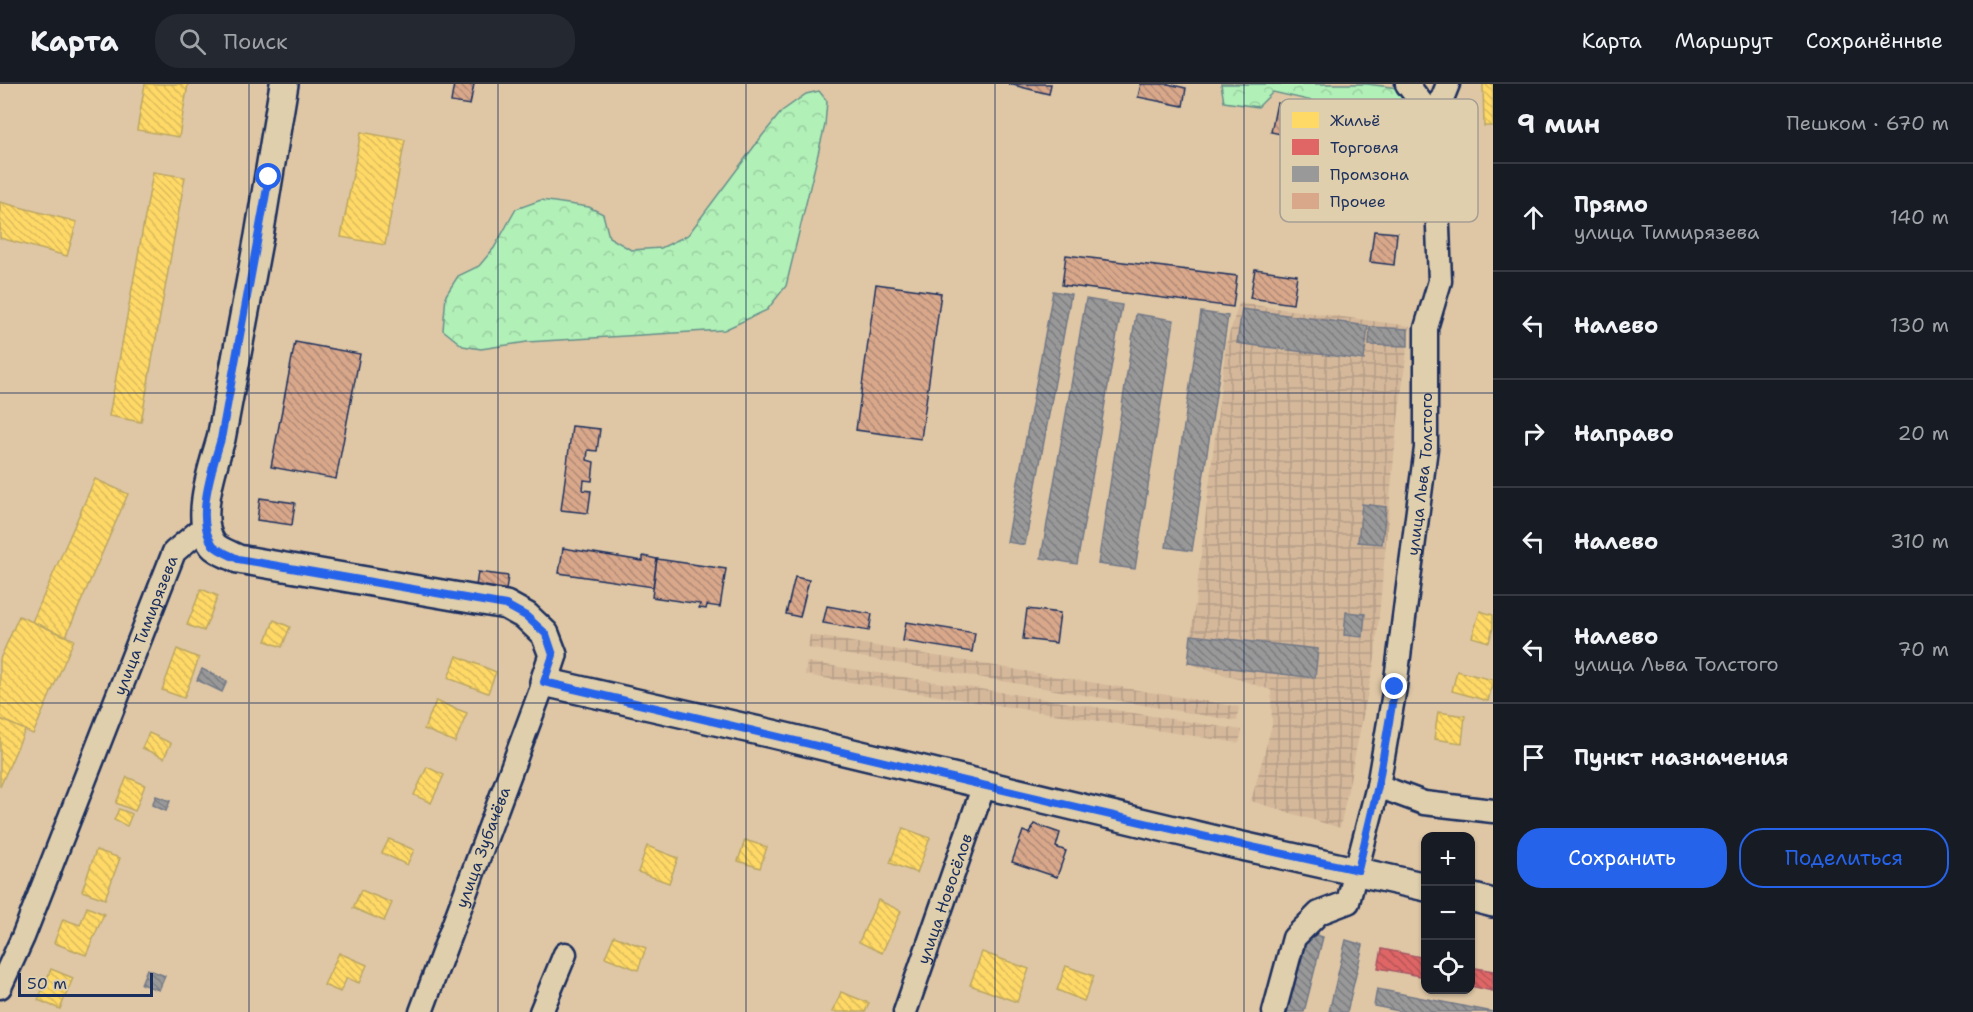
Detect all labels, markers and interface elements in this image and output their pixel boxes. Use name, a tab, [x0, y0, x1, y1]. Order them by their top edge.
search box	[155, 14, 575, 68]
text: Карта	[30, 22, 119, 60]
icon: search	[176, 25, 209, 58]
text: Поиск	[224, 27, 288, 56]
text: Карта	[1582, 27, 1642, 55]
text: Маршрут	[1675, 27, 1773, 55]
text: Сохранённые	[1806, 27, 1943, 55]
legend	[1280, 99, 1478, 222]
text: 9 мин	[1517, 106, 1600, 141]
text: Жильё	[1330, 110, 1380, 131]
text: Пешком · 670 m	[1787, 110, 1949, 136]
text: Торговля	[1330, 137, 1399, 158]
route start	[255, 163, 281, 189]
text: Промзона	[1330, 164, 1409, 185]
text: Прямо	[1574, 190, 1648, 219]
text: Прочее	[1330, 191, 1386, 212]
icon: ahead	[1517, 201, 1550, 234]
text: 140 m	[1890, 204, 1949, 230]
text: улица Тимирязева	[1574, 219, 1759, 245]
icon: left	[1517, 309, 1550, 342]
text: Налево	[1574, 311, 1658, 340]
text: 130 m	[1890, 312, 1949, 338]
street label: улица Льва Толстого	[1402, 392, 1437, 557]
icon: right	[1517, 417, 1550, 450]
text: Направо	[1574, 419, 1674, 448]
text: 20 m	[1898, 420, 1949, 446]
icon: left	[1517, 525, 1550, 558]
text: Налево	[1574, 527, 1658, 556]
text: 310 m	[1890, 528, 1949, 554]
street label: улица Тимирязева	[109, 552, 183, 698]
text: Налево	[1574, 622, 1658, 651]
icon: left	[1517, 633, 1550, 666]
text: 70 m	[1897, 636, 1949, 662]
text: улица Льва Толстого	[1574, 651, 1779, 677]
route end	[1381, 673, 1407, 699]
icon: arrive	[1517, 741, 1550, 774]
text: Пункт назначения	[1574, 743, 1788, 772]
street label: улица Зубачёва	[451, 784, 515, 911]
button: Сохранить	[1517, 828, 1727, 888]
button: Поделиться	[1739, 828, 1949, 888]
street label: улица Новосёлов	[912, 831, 977, 967]
map controls	[1421, 832, 1475, 994]
button: +	[1421, 832, 1475, 886]
button: −	[1421, 886, 1475, 940]
button: locate	[1421, 940, 1475, 994]
scale bar	[18, 970, 153, 998]
text: 50 m	[27, 973, 67, 994]

